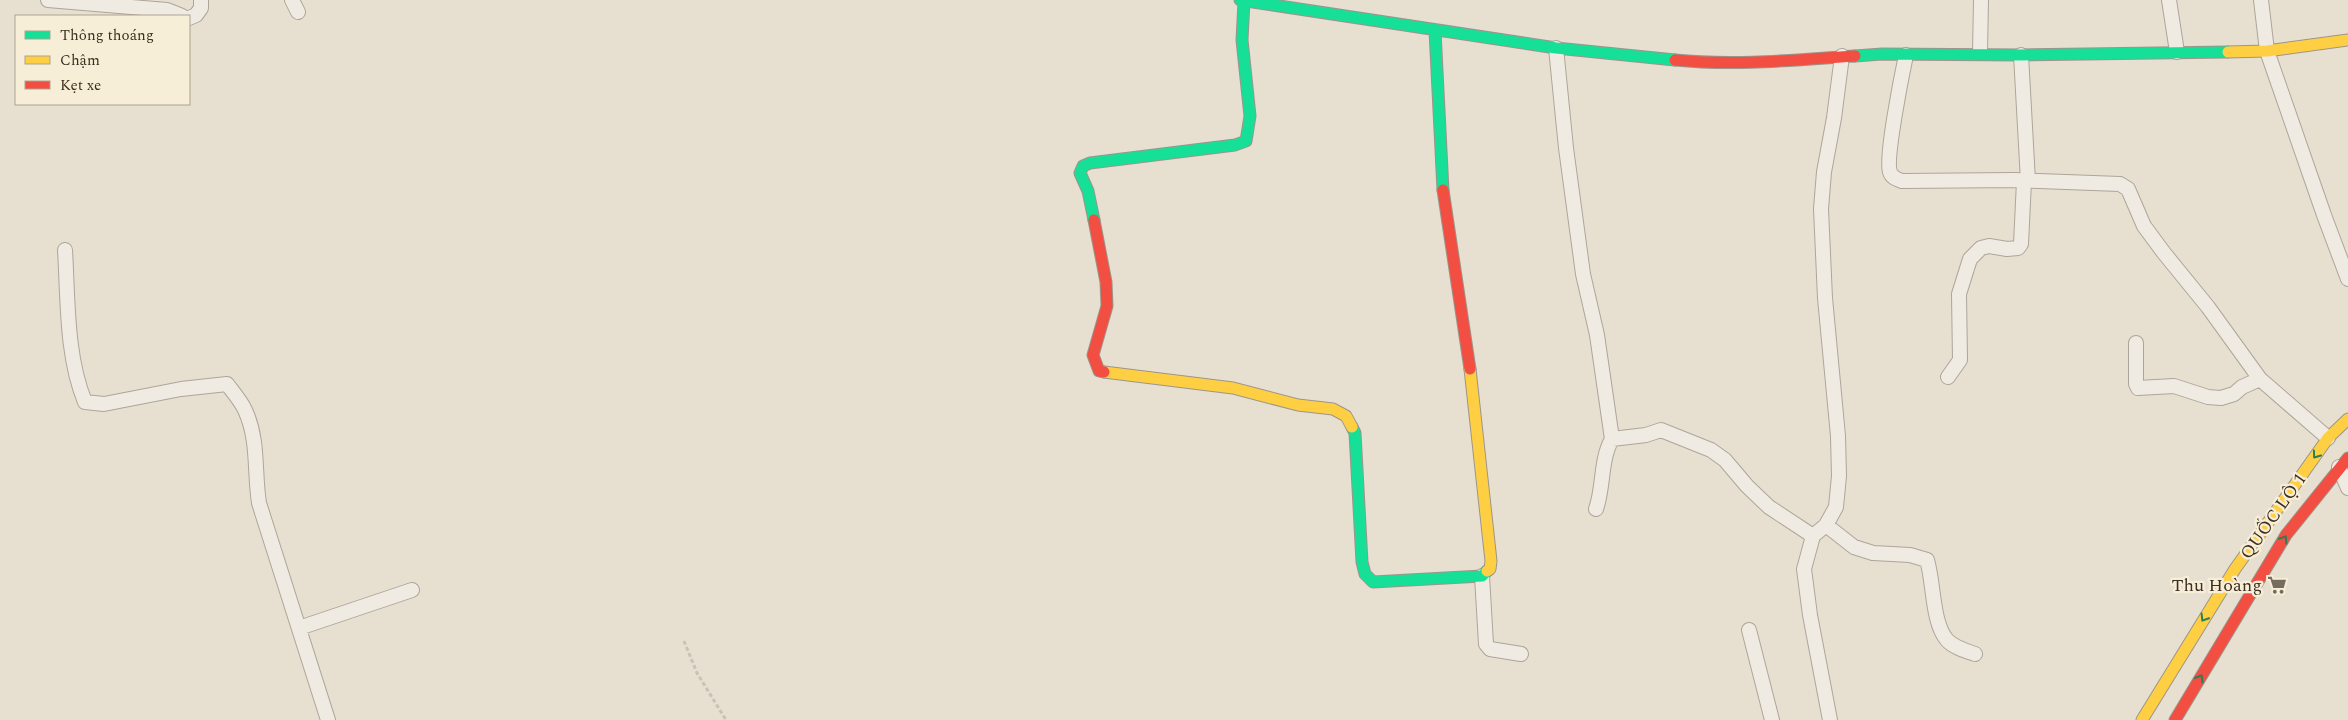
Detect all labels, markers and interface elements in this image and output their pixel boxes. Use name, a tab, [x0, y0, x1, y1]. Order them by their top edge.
legend	[15, 15, 190, 105]
text: Thông thoáng	[60, 24, 154, 47]
text: Chậm	[60, 49, 100, 72]
text: Kẹt xe	[60, 74, 101, 97]
one-way arrow	[2313, 449, 2321, 458]
street label: QUỐC LỘ 1	[2234, 467, 2313, 565]
one-way arrow	[2278, 535, 2288, 544]
place label: Thu Hoàng	[2171, 572, 2262, 599]
supermarket icon: Thu Hoàng	[2266, 574, 2288, 596]
one-way arrow	[2201, 613, 2211, 622]
one-way arrow	[2194, 675, 2204, 684]

